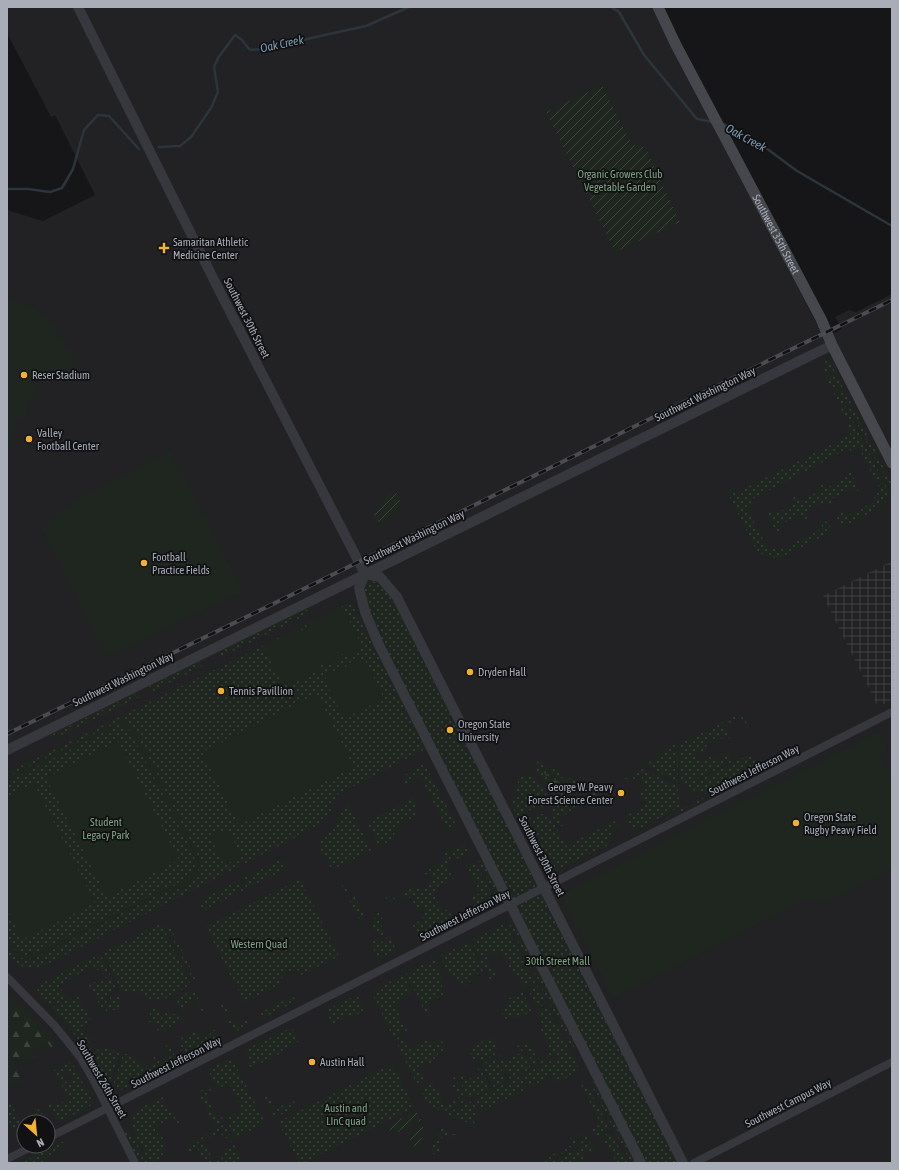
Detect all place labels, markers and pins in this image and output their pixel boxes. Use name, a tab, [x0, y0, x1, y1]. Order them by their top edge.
place label: Samaritan Athletic Medicine Center	[173, 236, 249, 261]
marker: Samaritan Athletic Medicine Center	[158, 242, 170, 254]
place label: Reser Stadium	[32, 369, 90, 381]
marker: Reser Stadium	[19, 370, 29, 380]
place label: Valley Football Center	[37, 427, 100, 452]
marker: Valley Football Center	[24, 434, 34, 444]
place label: Football Practice Fields	[152, 551, 210, 576]
marker: Football Practice Fields	[139, 558, 149, 568]
place label: Dryden Hall	[478, 666, 526, 678]
marker: Dryden Hall	[465, 667, 475, 677]
place label: Tennis Pavillion	[229, 685, 293, 697]
marker: Tennis Pavillion	[216, 686, 226, 696]
place label: Oregon State University	[458, 718, 510, 743]
marker: Oregon State University	[445, 725, 455, 735]
place label: George W. Peavy Forest Science Center	[528, 781, 614, 806]
marker: George W. Peavy Forest Science Center	[616, 788, 626, 798]
place label: Oregon State Rugby Peavy Field	[804, 811, 877, 836]
marker: Oregon State Rugby Peavy Field	[791, 818, 801, 828]
place label: Austin Hall	[320, 1056, 365, 1068]
marker: Austin Hall	[307, 1057, 317, 1067]

